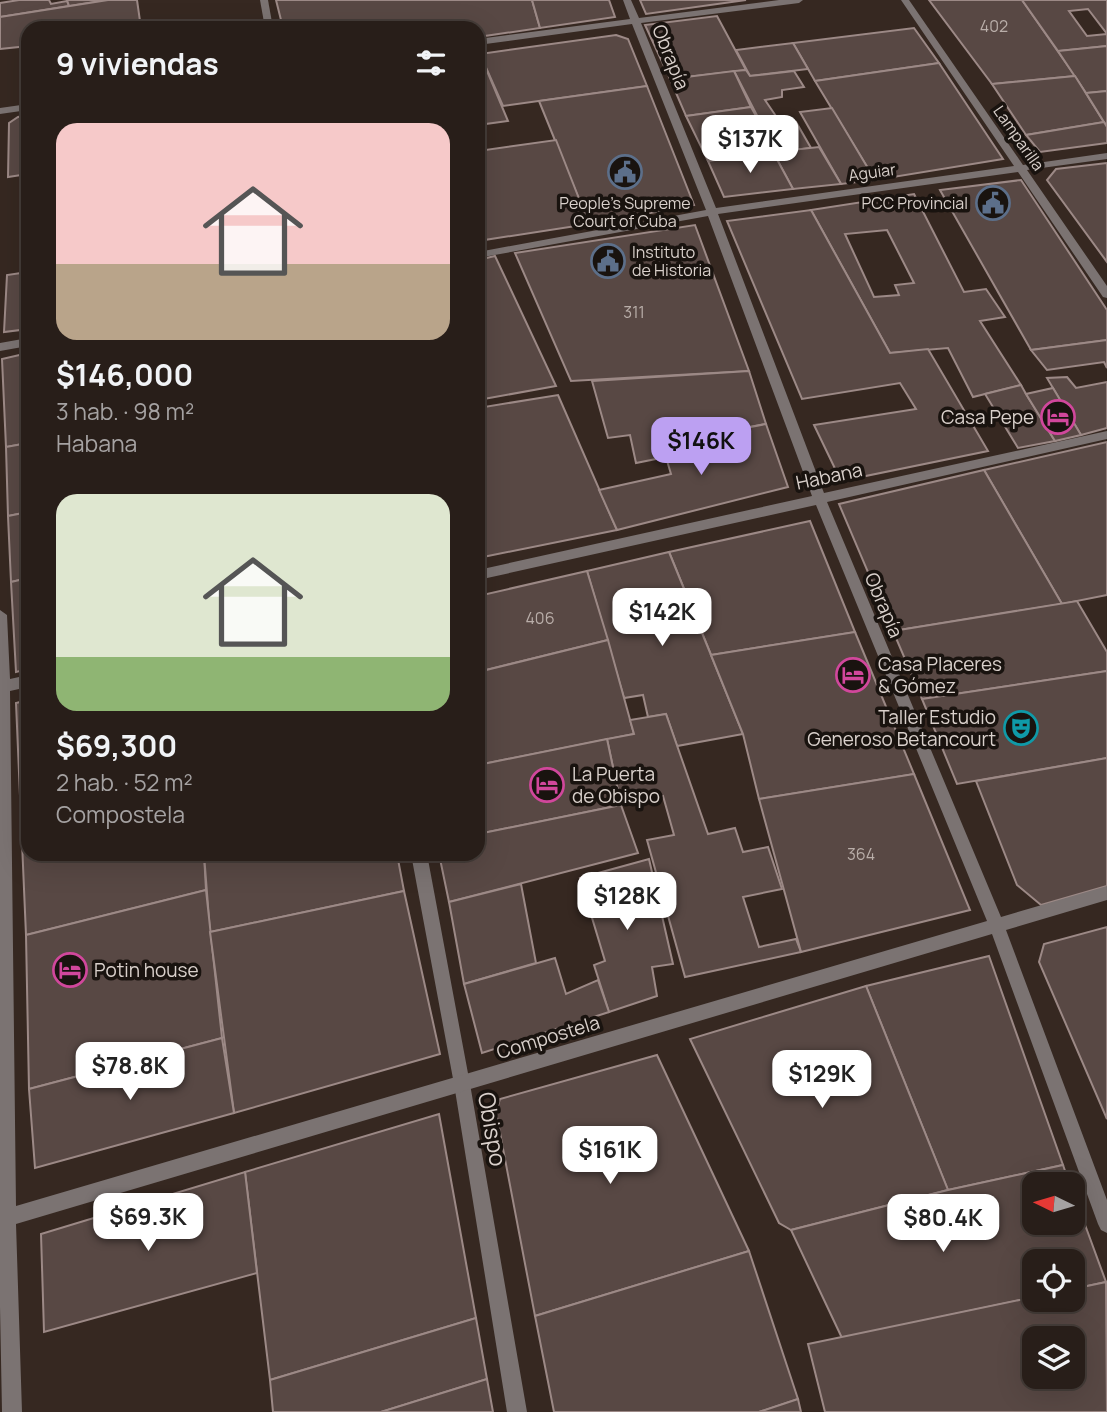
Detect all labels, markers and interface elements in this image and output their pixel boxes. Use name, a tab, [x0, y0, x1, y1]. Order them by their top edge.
house number: 402	[980, 15, 1008, 37]
street label: Obrapía	[646, 20, 696, 94]
text: 9 viviendas	[56, 43, 219, 84]
icon: filters	[412, 44, 450, 82]
street label: Lamparilla	[989, 101, 1049, 175]
pin: $137K	[701, 116, 799, 175]
text: $137K	[717, 122, 783, 154]
public building icon: People's Supreme Court of Cuba	[606, 153, 644, 191]
street label: Aguiar	[847, 158, 897, 186]
icon: home	[190, 168, 316, 294]
public building icon: PCC Provincial	[974, 184, 1012, 222]
place label: People's Supreme Court of Cuba	[559, 192, 691, 232]
place label: PCC Provincial	[862, 192, 968, 214]
place label: Instituto de Historia	[632, 241, 711, 281]
public building icon: Instituto de Historia	[589, 242, 627, 280]
house number: 311	[623, 301, 645, 323]
text: $146,000	[56, 354, 193, 395]
text: 3 hab. · 98 m²	[56, 395, 194, 427]
hotel icon: Casa Pepe	[1039, 398, 1077, 436]
place label: Casa Pepe	[941, 404, 1034, 430]
pin: $146K	[652, 418, 750, 477]
text: $146K	[667, 424, 735, 456]
text: Habana	[56, 427, 137, 459]
street label: Habana	[793, 456, 865, 496]
icon: home	[190, 539, 316, 665]
street label: Obrapía	[859, 569, 909, 641]
pin: $142K	[613, 588, 711, 648]
text: $142K	[628, 595, 696, 627]
house number: 406	[525, 607, 555, 629]
place label: Casa Placeres & Gómez	[878, 651, 1002, 699]
hotel icon: Casa Placeres & Gómez	[834, 656, 872, 694]
place label: Taller Estudio Generoso Betancourt	[807, 704, 996, 752]
theatre icon: Taller Estudio Generoso Betancourt	[1002, 709, 1040, 747]
text: $69,300	[56, 725, 177, 766]
place label: La Puerta de Obispo	[572, 761, 660, 809]
text: 2 hab. · 52 m²	[56, 766, 193, 798]
hotel icon: La Puerta de Obispo	[528, 766, 566, 804]
text: Compostela	[56, 798, 185, 830]
house number: 364	[847, 843, 875, 865]
pin: $128K	[578, 872, 676, 932]
text: $128K	[593, 879, 661, 911]
hotel icon: Potin house	[51, 951, 89, 989]
place label: Potin house	[94, 957, 199, 983]
street label: Compostela	[493, 1009, 603, 1065]
pin: $78.8K	[73, 1042, 187, 1102]
text: $78.8K	[92, 1049, 168, 1081]
pin: $129K	[773, 1050, 871, 1110]
text: $129K	[788, 1057, 856, 1089]
street label: Obispo	[471, 1089, 515, 1169]
pin: $161K	[561, 1126, 659, 1186]
text: $161K	[578, 1133, 642, 1165]
north arrow	[1022, 1172, 1085, 1236]
map controls	[1022, 1172, 1085, 1389]
pin: $69.3K	[91, 1194, 205, 1253]
pin: $80.4K	[886, 1194, 1000, 1254]
text: $69.3K	[109, 1200, 187, 1232]
text: $80.4K	[903, 1201, 983, 1233]
button: locate	[1022, 1249, 1085, 1312]
button: layers	[1022, 1326, 1085, 1389]

